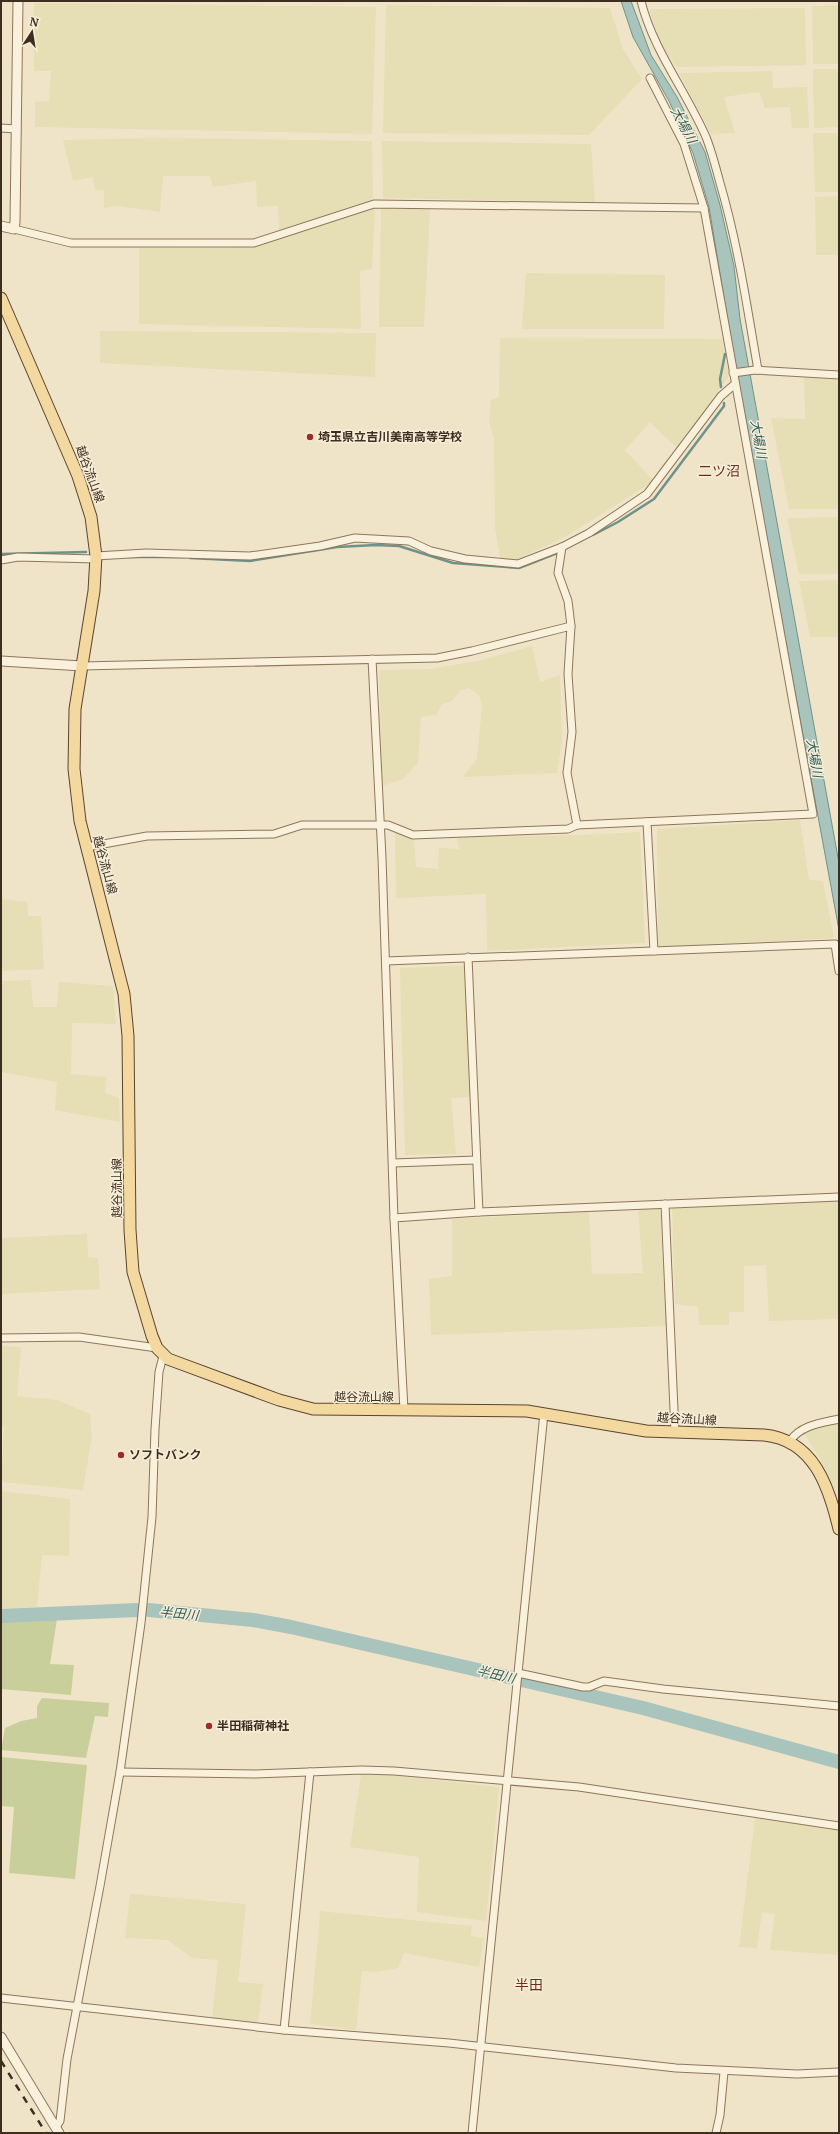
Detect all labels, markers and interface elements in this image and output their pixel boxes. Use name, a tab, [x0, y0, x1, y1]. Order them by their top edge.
north arrow	[12, 12, 52, 52]
text: N	[28, 14, 40, 30]
water label: 大場川	[667, 104, 701, 148]
water label: 大場川	[747, 418, 771, 462]
place label: 埼玉県立吉川美南高等学校	[318, 429, 462, 444]
marker: 埼玉県立吉川美南高等学校	[305, 432, 315, 442]
street label: 越谷流山線	[73, 443, 108, 505]
district label: 二ツ沼	[698, 462, 740, 480]
water label: 大場川	[803, 737, 827, 781]
street label: 越谷流山線	[90, 834, 120, 896]
street label: 越谷流山線	[109, 1158, 124, 1218]
street label: 越谷流山線	[334, 1389, 394, 1404]
street label: 越谷流山線	[657, 1409, 717, 1428]
place label: ソフトバンク	[129, 1447, 202, 1462]
marker: ソフトバンク	[116, 1450, 126, 1460]
water label: 半田川	[159, 1603, 201, 1624]
water label: 半田川	[475, 1662, 519, 1688]
place label: 半田稲荷神社	[217, 1718, 289, 1733]
marker: 半田稲荷神社	[204, 1721, 214, 1731]
district label: 半田	[515, 1976, 543, 1994]

